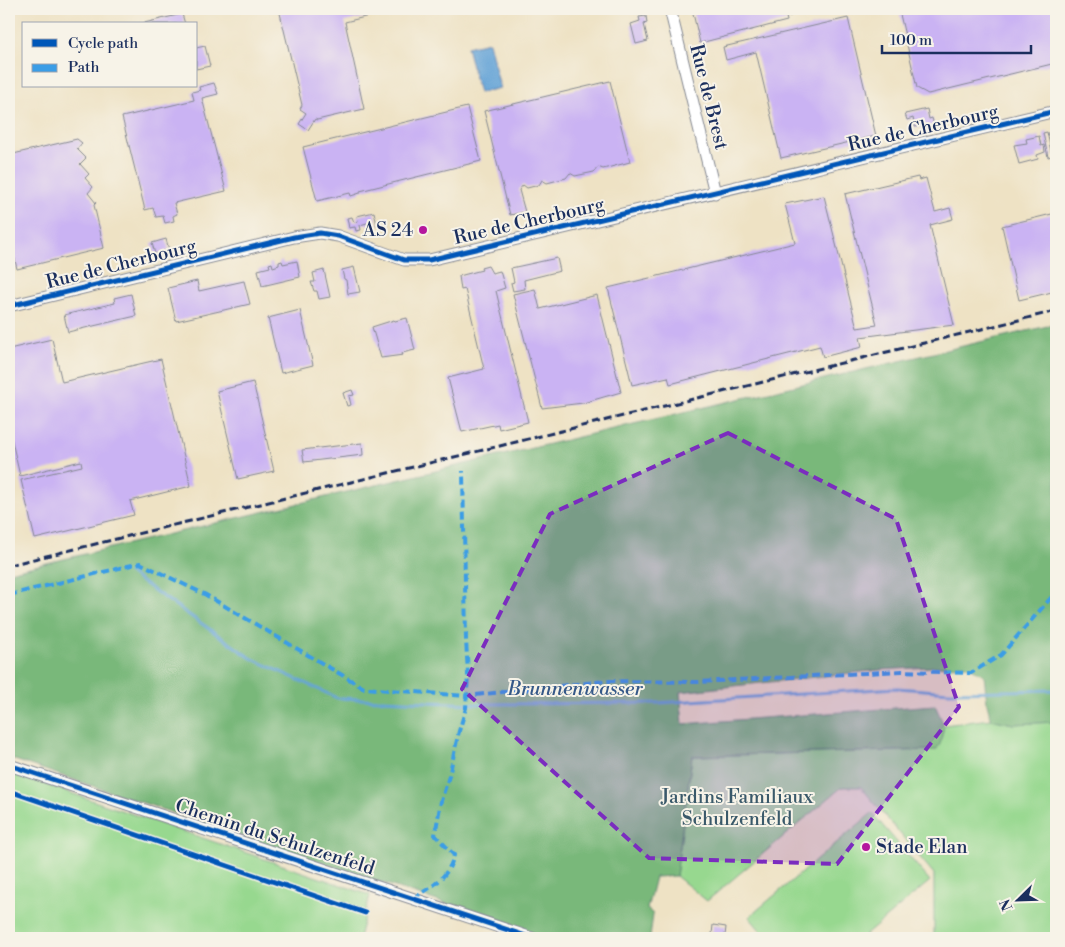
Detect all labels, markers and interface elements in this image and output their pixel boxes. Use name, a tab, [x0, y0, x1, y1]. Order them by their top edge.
legend	[22, 22, 198, 88]
scale bar	[882, 22, 1031, 54]
text: 100 m	[890, 31, 932, 50]
text: Cycle path	[68, 34, 138, 53]
street label: Rue de Brest	[684, 42, 734, 153]
text: Path	[68, 58, 100, 77]
street label: Rue de Cherbourg	[845, 99, 1001, 157]
street label: Rue de Cherbourg	[451, 192, 607, 250]
place label: AS 24	[362, 218, 413, 242]
marker: AS 24	[417, 224, 429, 236]
street label: Rue de Cherbourg	[43, 234, 199, 294]
water label: Brunnenwasser	[506, 677, 643, 702]
park label: Jardins Familiaux Schulzenfeld	[660, 785, 813, 831]
street label: Chemin du Schulzenfeld	[172, 793, 378, 881]
place label: Stade Elan	[876, 835, 968, 859]
marker: Stade Elan	[860, 841, 872, 853]
north arrow	[992, 874, 1042, 924]
text: N	[997, 896, 1017, 913]

